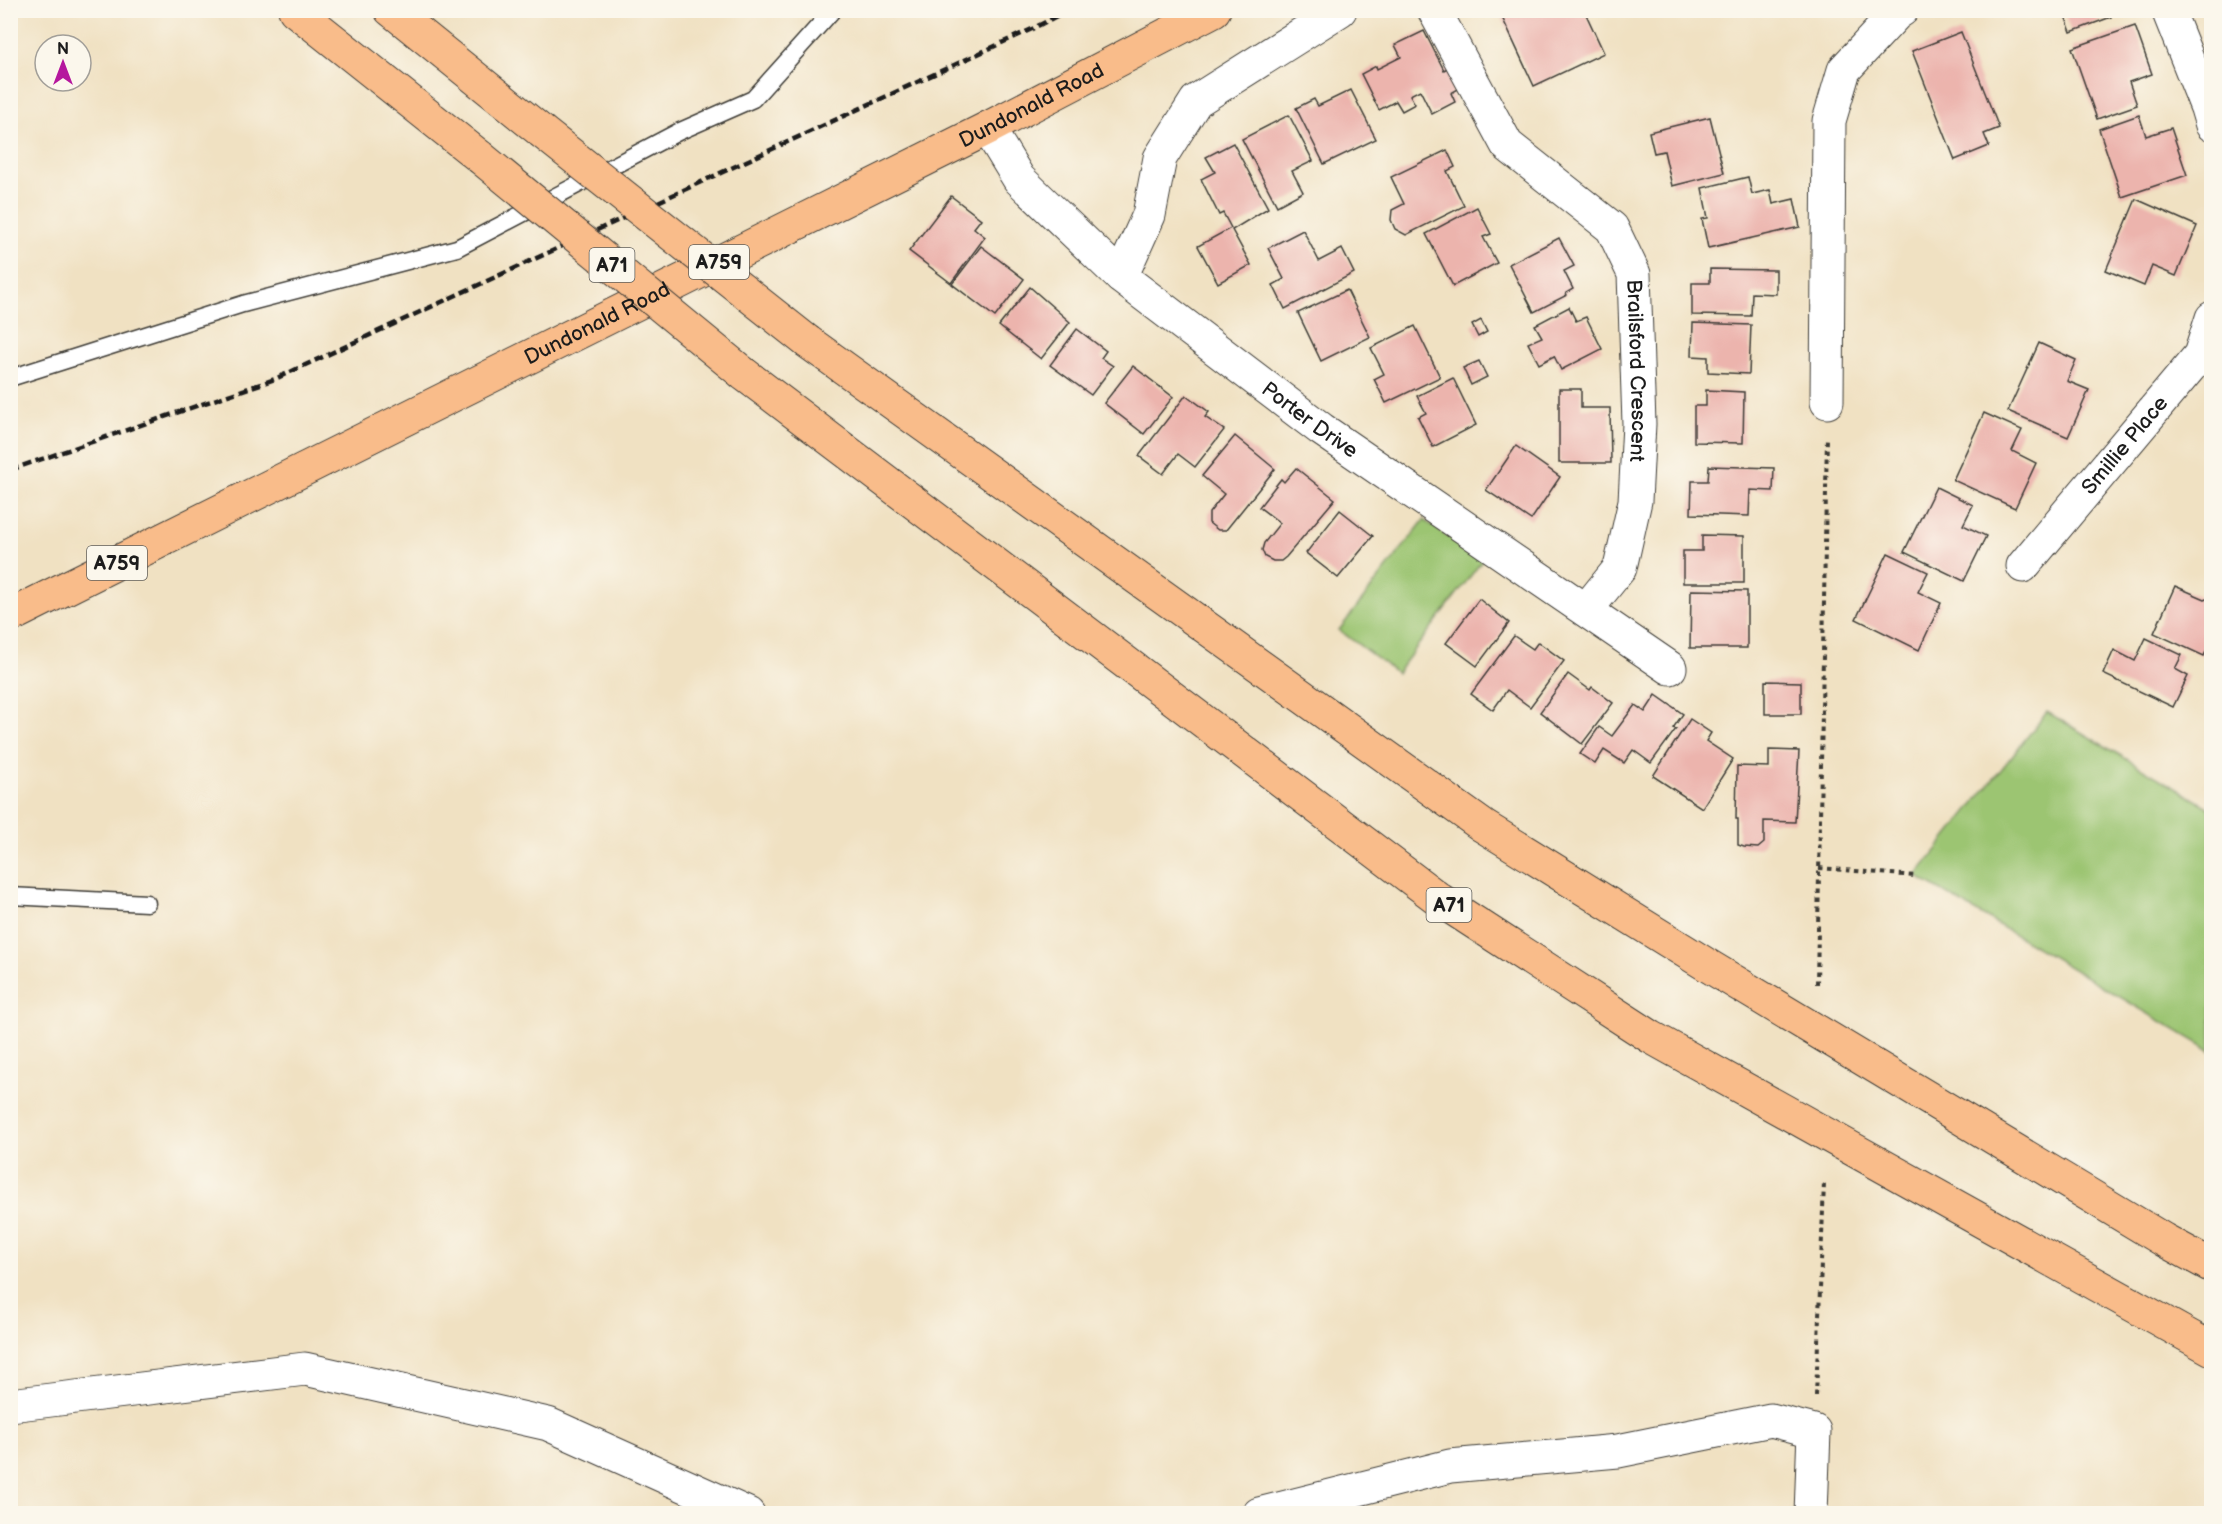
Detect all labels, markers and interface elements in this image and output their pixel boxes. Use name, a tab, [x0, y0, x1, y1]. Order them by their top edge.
north arrow	[33, 33, 93, 93]
text: N	[57, 40, 69, 59]
street label: Dundonald Road	[955, 58, 1108, 153]
road number: A759	[689, 245, 749, 279]
road number: A71	[590, 248, 634, 282]
street label: Dundonald Road	[520, 277, 674, 370]
street label: Brailsford Crescent	[1621, 279, 1651, 463]
street label: Porter Drive	[1257, 377, 1363, 464]
street label: Smillie Place	[2077, 391, 2173, 500]
road number: A759	[87, 546, 147, 580]
road number: A71	[1426, 888, 1472, 922]

